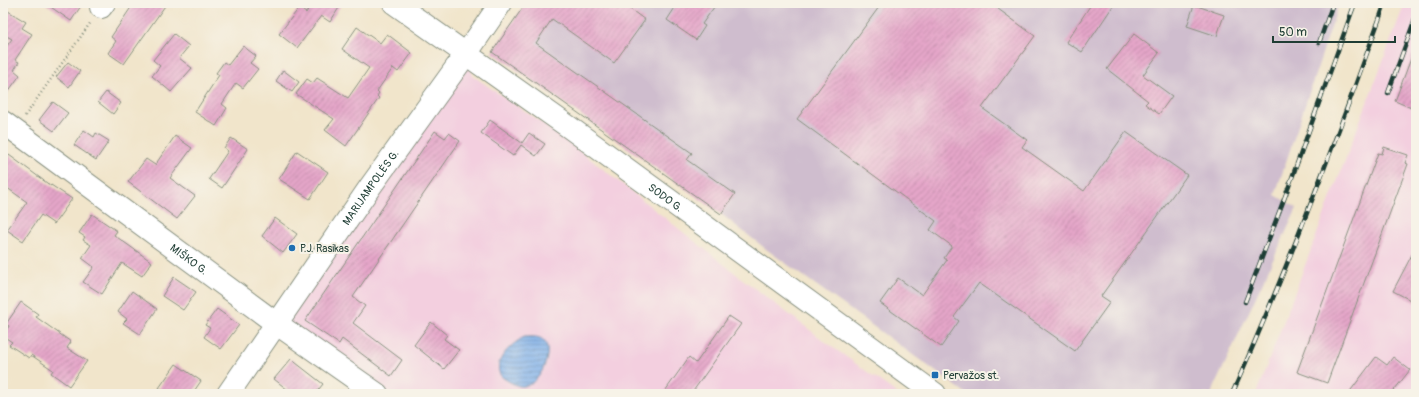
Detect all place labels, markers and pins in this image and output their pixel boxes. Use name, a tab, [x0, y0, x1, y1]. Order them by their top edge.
place label: P.J. Rasikas	[300, 242, 349, 255]
marker: P.J. Rasikas	[287, 243, 297, 253]
place label: Pervažos st.	[943, 369, 999, 382]
marker: Pervažos st.	[930, 370, 940, 380]

